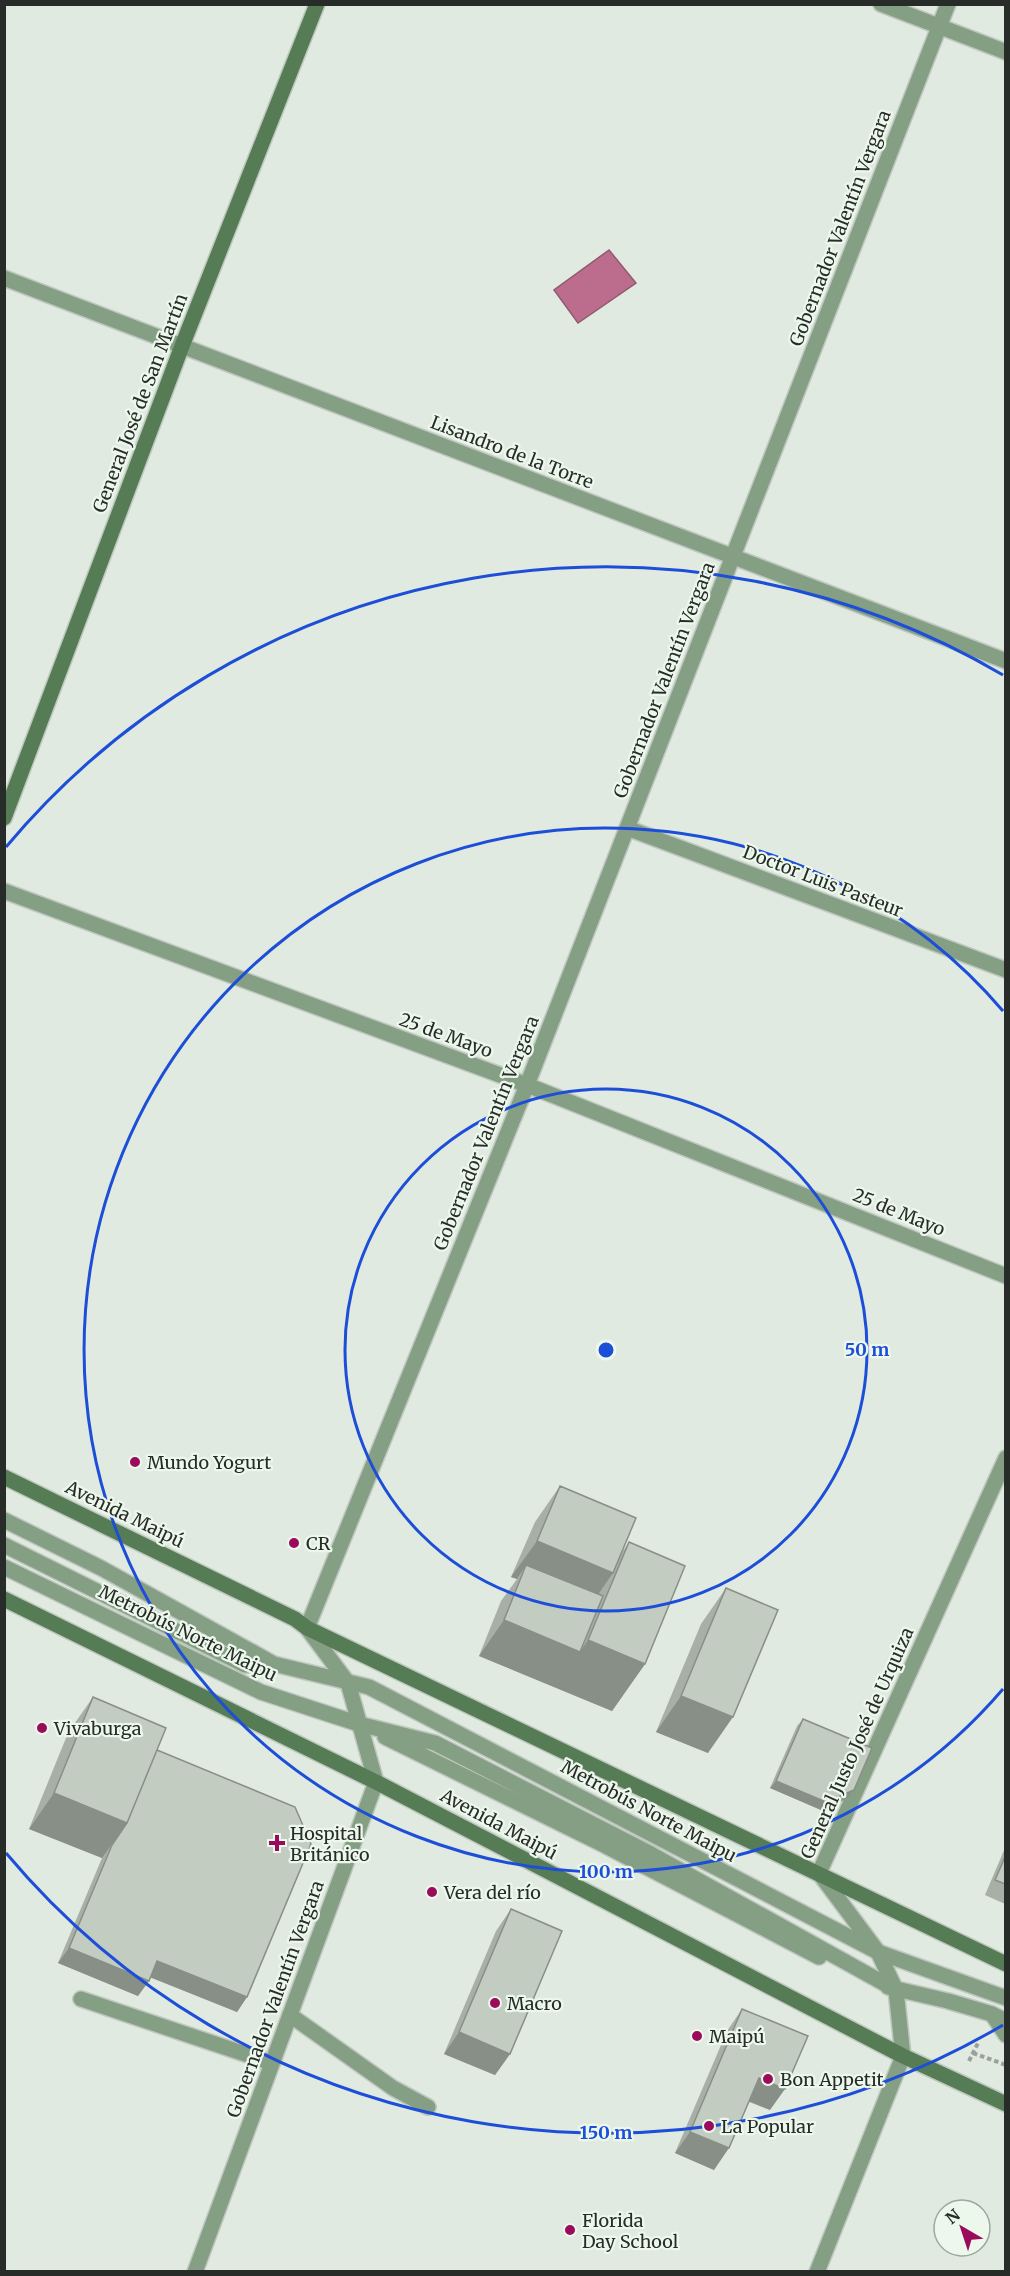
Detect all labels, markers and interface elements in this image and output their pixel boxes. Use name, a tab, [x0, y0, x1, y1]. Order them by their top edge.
street label: Gobernador Valentín Vergara	[784, 106, 896, 349]
street label: General José de San Martín	[88, 290, 193, 516]
street label: Lisandro de la Torre	[427, 410, 597, 494]
street label: Gobernador Valentín Vergara	[608, 558, 720, 801]
street label: Doctor Luis Pasteur	[740, 840, 906, 922]
street label: 25 de Mayo	[396, 1008, 496, 1062]
street label: Gobernador Valentín Vergara	[428, 1012, 544, 1254]
street label: 25 de Mayo	[850, 1183, 948, 1241]
text: 50 m	[845, 1338, 889, 1361]
centre of rings	[596, 1340, 616, 1360]
place label: Mundo Yogurt	[147, 1451, 271, 1474]
marker: Mundo Yogurt	[128, 1455, 142, 1469]
street label: Avenida Maipú	[61, 1475, 188, 1553]
place label: CR	[306, 1532, 331, 1555]
marker: CR	[287, 1536, 301, 1550]
street label: Metrobús Norte Maipu	[95, 1580, 281, 1686]
street label: General Justo José de Urquiza	[795, 1623, 919, 1862]
place label: Vivaburga	[53, 1717, 142, 1740]
marker: Vivaburga	[35, 1721, 49, 1735]
street label: Metrobús Norte Maipu	[557, 1755, 741, 1867]
street label: Avenida Maipú	[436, 1783, 561, 1864]
place label: Hospital Británico	[290, 1822, 370, 1866]
marker: Hospital Británico	[268, 1834, 286, 1852]
text: 100 m	[579, 1860, 633, 1883]
street label: Gobernador Valentín Vergara	[221, 1877, 329, 2121]
place label: Vera del río	[443, 1881, 541, 1904]
marker: Vera del río	[425, 1885, 439, 1899]
place label: Macro	[507, 1992, 562, 2015]
marker: Macro	[488, 1996, 502, 2010]
place label: Maipú	[709, 2025, 765, 2048]
marker: Maipú	[690, 2029, 704, 2043]
place label: Bon Appetit	[780, 2068, 884, 2091]
marker: Bon Appetit	[761, 2072, 775, 2086]
place label: La Popular	[721, 2115, 814, 2138]
marker: La Popular	[702, 2119, 716, 2133]
text: 150 m	[580, 2121, 632, 2144]
north arrow	[932, 2198, 992, 2258]
text: N	[941, 2204, 964, 2228]
place label: Florida Day School	[582, 2209, 679, 2253]
marker: Florida Day School	[563, 2223, 577, 2237]

